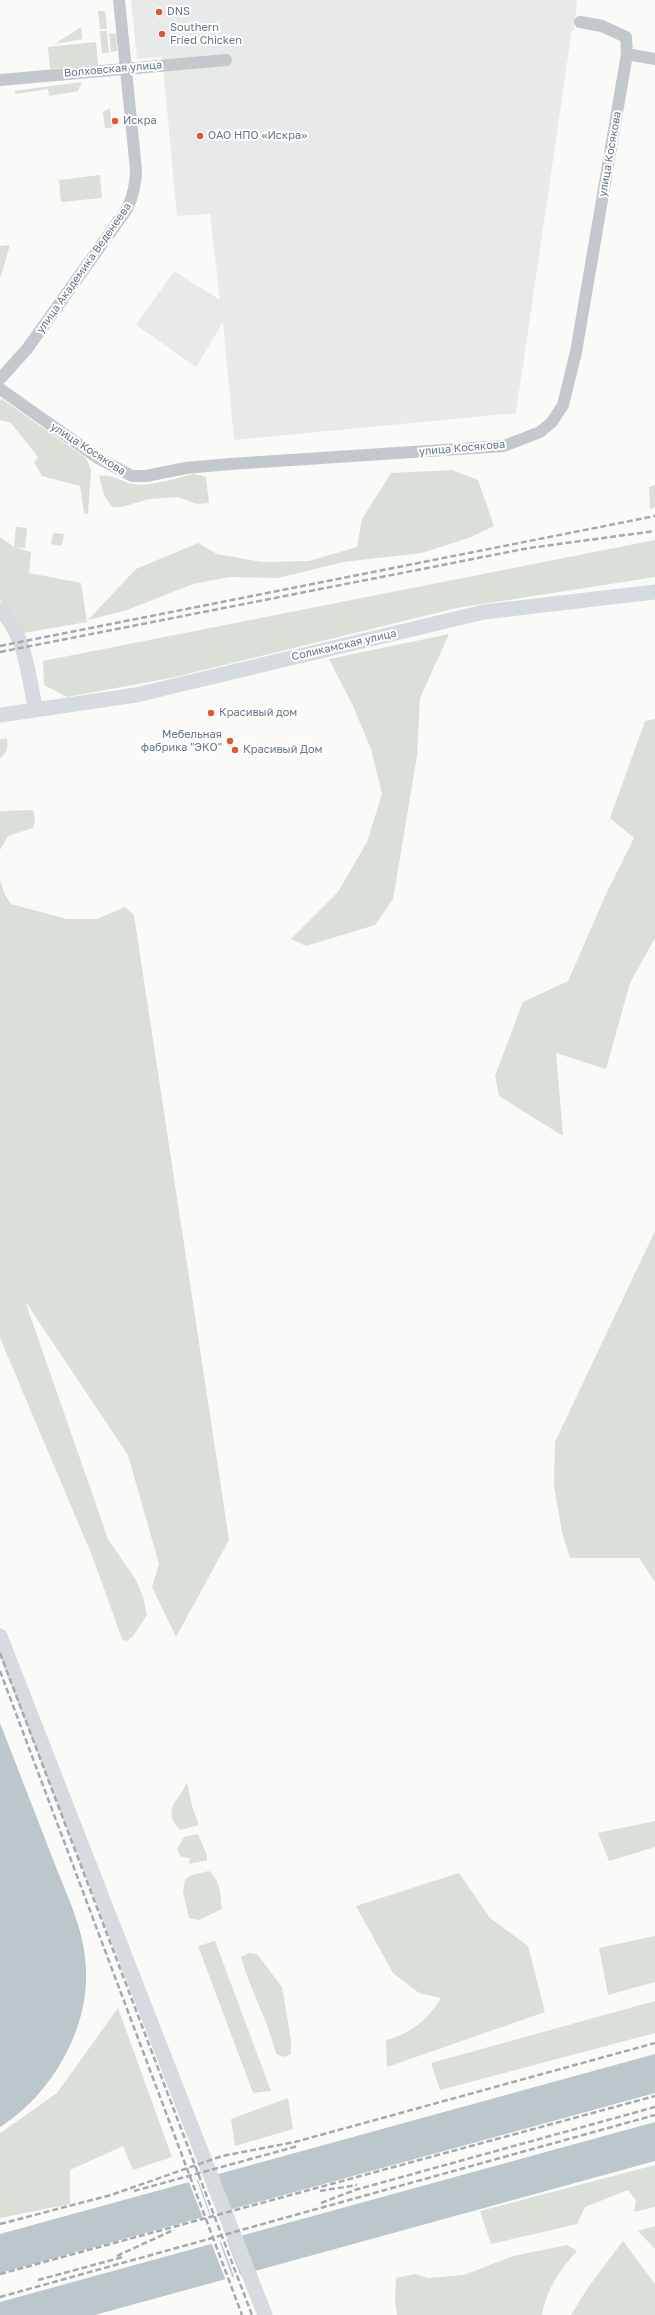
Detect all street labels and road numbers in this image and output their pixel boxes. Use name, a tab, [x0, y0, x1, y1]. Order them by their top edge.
street label: Волховская улица	[63, 58, 163, 80]
street label: улица Косякова	[596, 110, 624, 198]
street label: улица Академика Веденеева	[34, 200, 134, 336]
street label: улица Косякова	[48, 420, 128, 478]
street label: улица Косякова	[418, 438, 506, 458]
street label: Соликамская улица	[290, 627, 398, 663]

